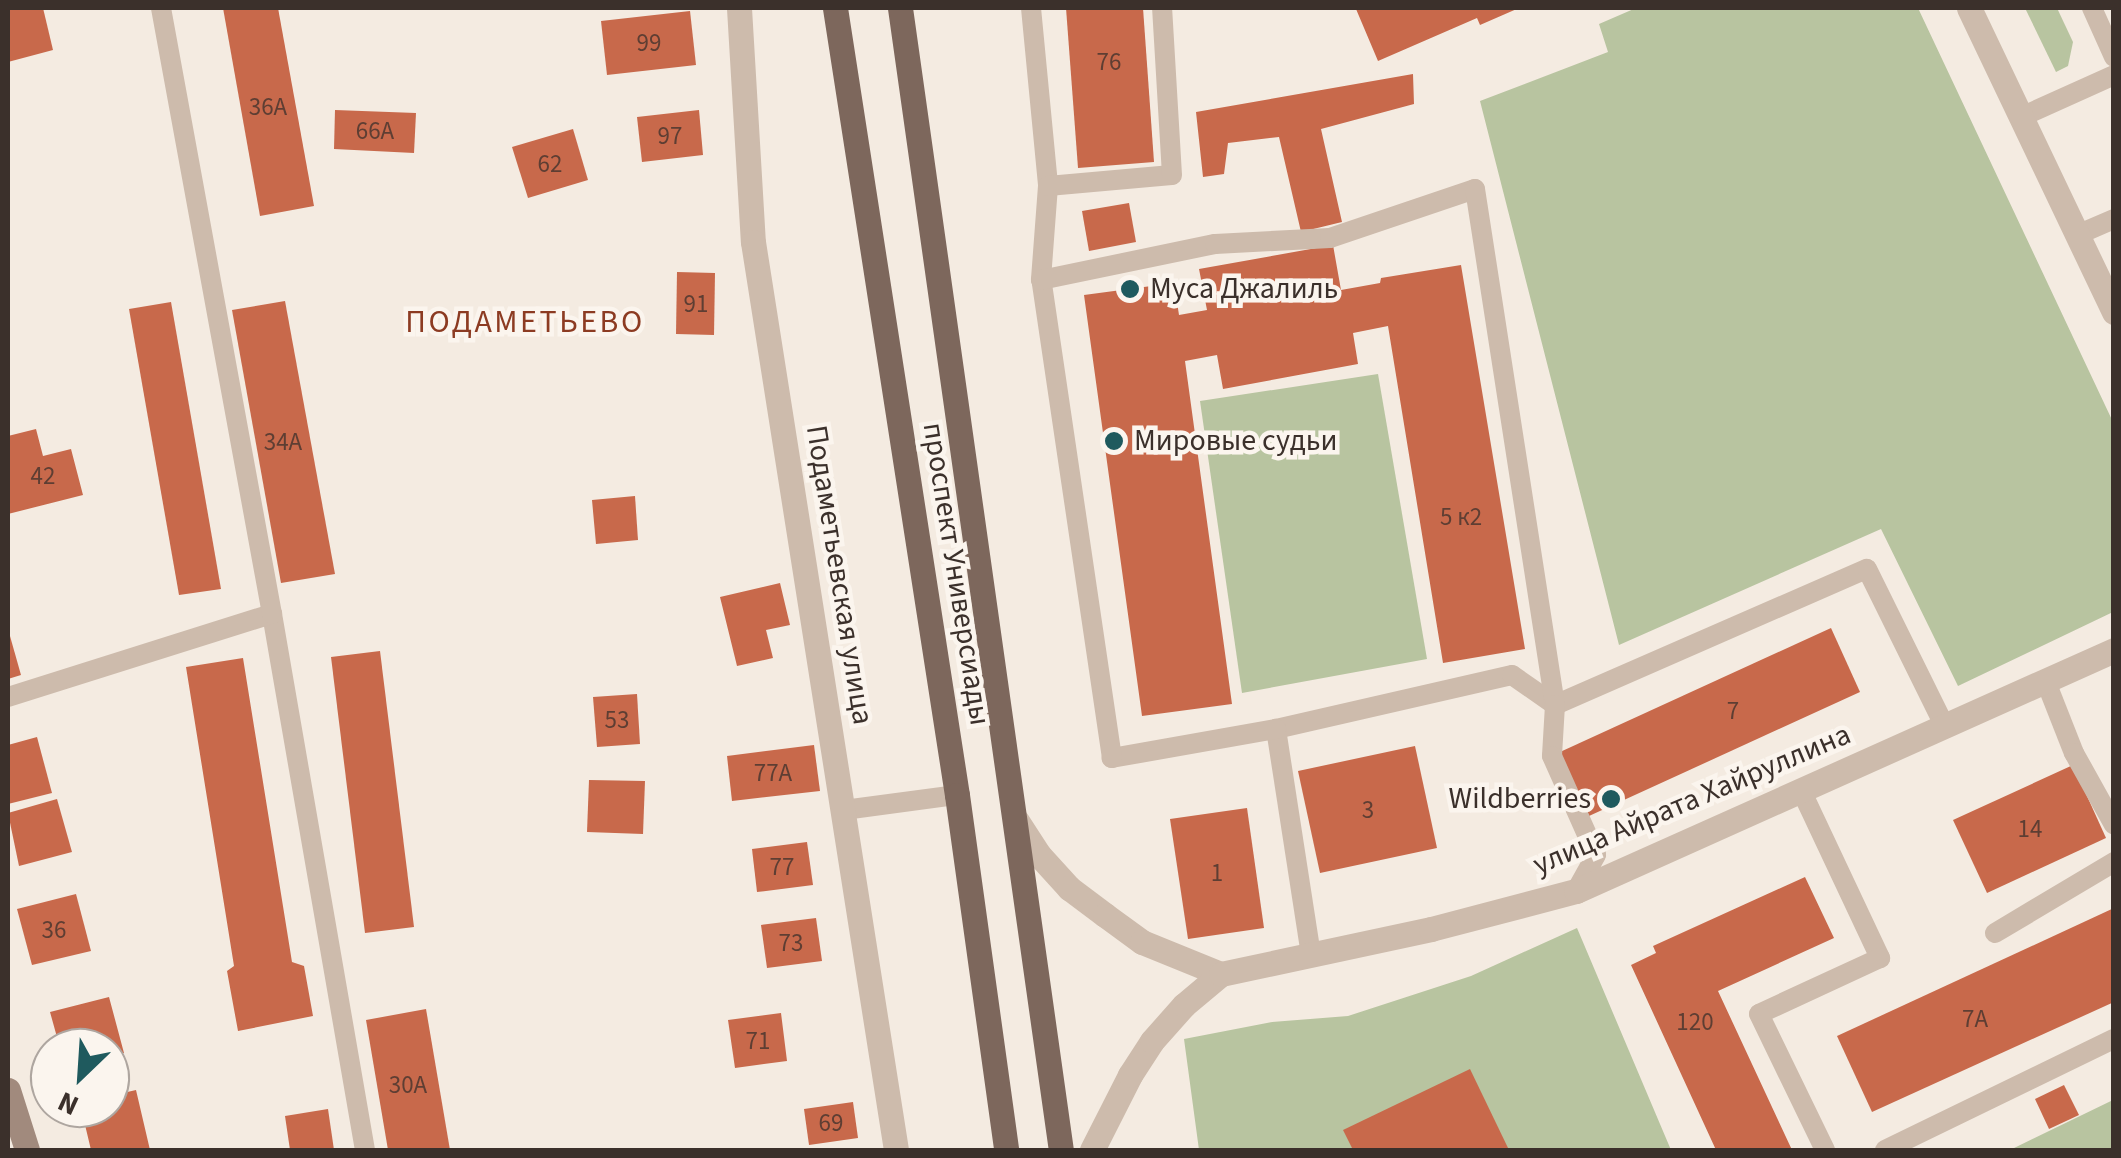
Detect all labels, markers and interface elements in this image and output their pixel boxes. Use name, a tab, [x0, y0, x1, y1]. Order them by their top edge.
house number: 99	[637, 28, 661, 58]
house number: 76	[1097, 47, 1121, 77]
house number: 36А	[249, 92, 287, 122]
house number: 66А	[356, 116, 394, 146]
house number: 97	[658, 121, 682, 151]
house number: 62	[538, 149, 562, 179]
place label: Муса Джалиль	[1150, 271, 1338, 307]
marker: Муса Джалиль	[1119, 278, 1141, 300]
house number: 91	[684, 289, 708, 319]
district label: ПОДАМЕТЬЕВО	[405, 303, 645, 341]
street label: проспект Универсиады	[914, 420, 998, 728]
street label: Подаметьевская улица	[798, 423, 880, 727]
place label: Мировые судьи	[1134, 423, 1337, 459]
house number: 34А	[264, 427, 302, 457]
marker: Мировые судьи	[1103, 430, 1125, 452]
house number: 42	[31, 461, 55, 491]
house number: 5 к2	[1440, 502, 1482, 532]
house number: 7	[1727, 696, 1739, 726]
house number: 53	[605, 705, 629, 735]
street label: улица Айрата Хайруллина	[1528, 717, 1856, 883]
house number: 77А	[754, 758, 792, 788]
place label: Wildberries	[1449, 781, 1591, 817]
marker: Wildberries	[1600, 788, 1622, 810]
house number: 3	[1362, 795, 1374, 825]
house number: 14	[2018, 814, 2042, 844]
house number: 77	[770, 852, 794, 882]
house number: 1	[1211, 858, 1223, 888]
house number: 36	[42, 915, 66, 945]
house number: 73	[779, 928, 803, 958]
house number: 7А	[1962, 1004, 1988, 1034]
house number: 120	[1676, 1007, 1714, 1037]
house number: 71	[746, 1026, 770, 1056]
north arrow	[30, 1028, 130, 1128]
house number: 30А	[389, 1070, 427, 1100]
text: N	[51, 1081, 85, 1125]
house number: 69	[819, 1108, 843, 1138]

